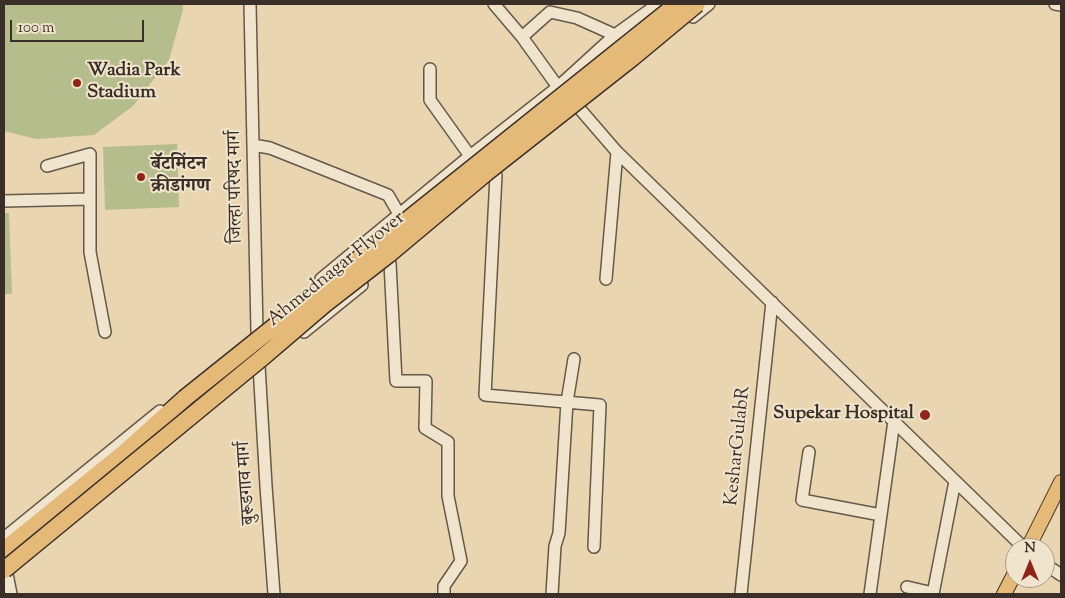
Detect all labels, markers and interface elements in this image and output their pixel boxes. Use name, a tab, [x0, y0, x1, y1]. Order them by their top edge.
scale bar	[12, 10, 146, 42]
text: 100 m	[18, 18, 54, 39]
place label: Wadia Park Stadium	[87, 61, 181, 105]
marker: Wadia Park Stadium	[71, 77, 83, 89]
street label: जिल्हा परिषद मार्ग	[225, 130, 249, 244]
place label: बॅटमिंटन क्रीडांगण	[151, 155, 210, 199]
marker: बॅटमिंटन क्रीडांगण	[135, 171, 147, 183]
street label: Ahmednagar Flyover	[264, 208, 410, 332]
street label: KesharGulabR	[721, 385, 757, 507]
place label: Supekar Hospital	[773, 404, 914, 426]
marker: Supekar Hospital	[918, 408, 932, 422]
street label: बुरूडगाव मार्ग	[234, 440, 262, 526]
north arrow	[1005, 538, 1055, 588]
text: N	[1024, 539, 1036, 559]

